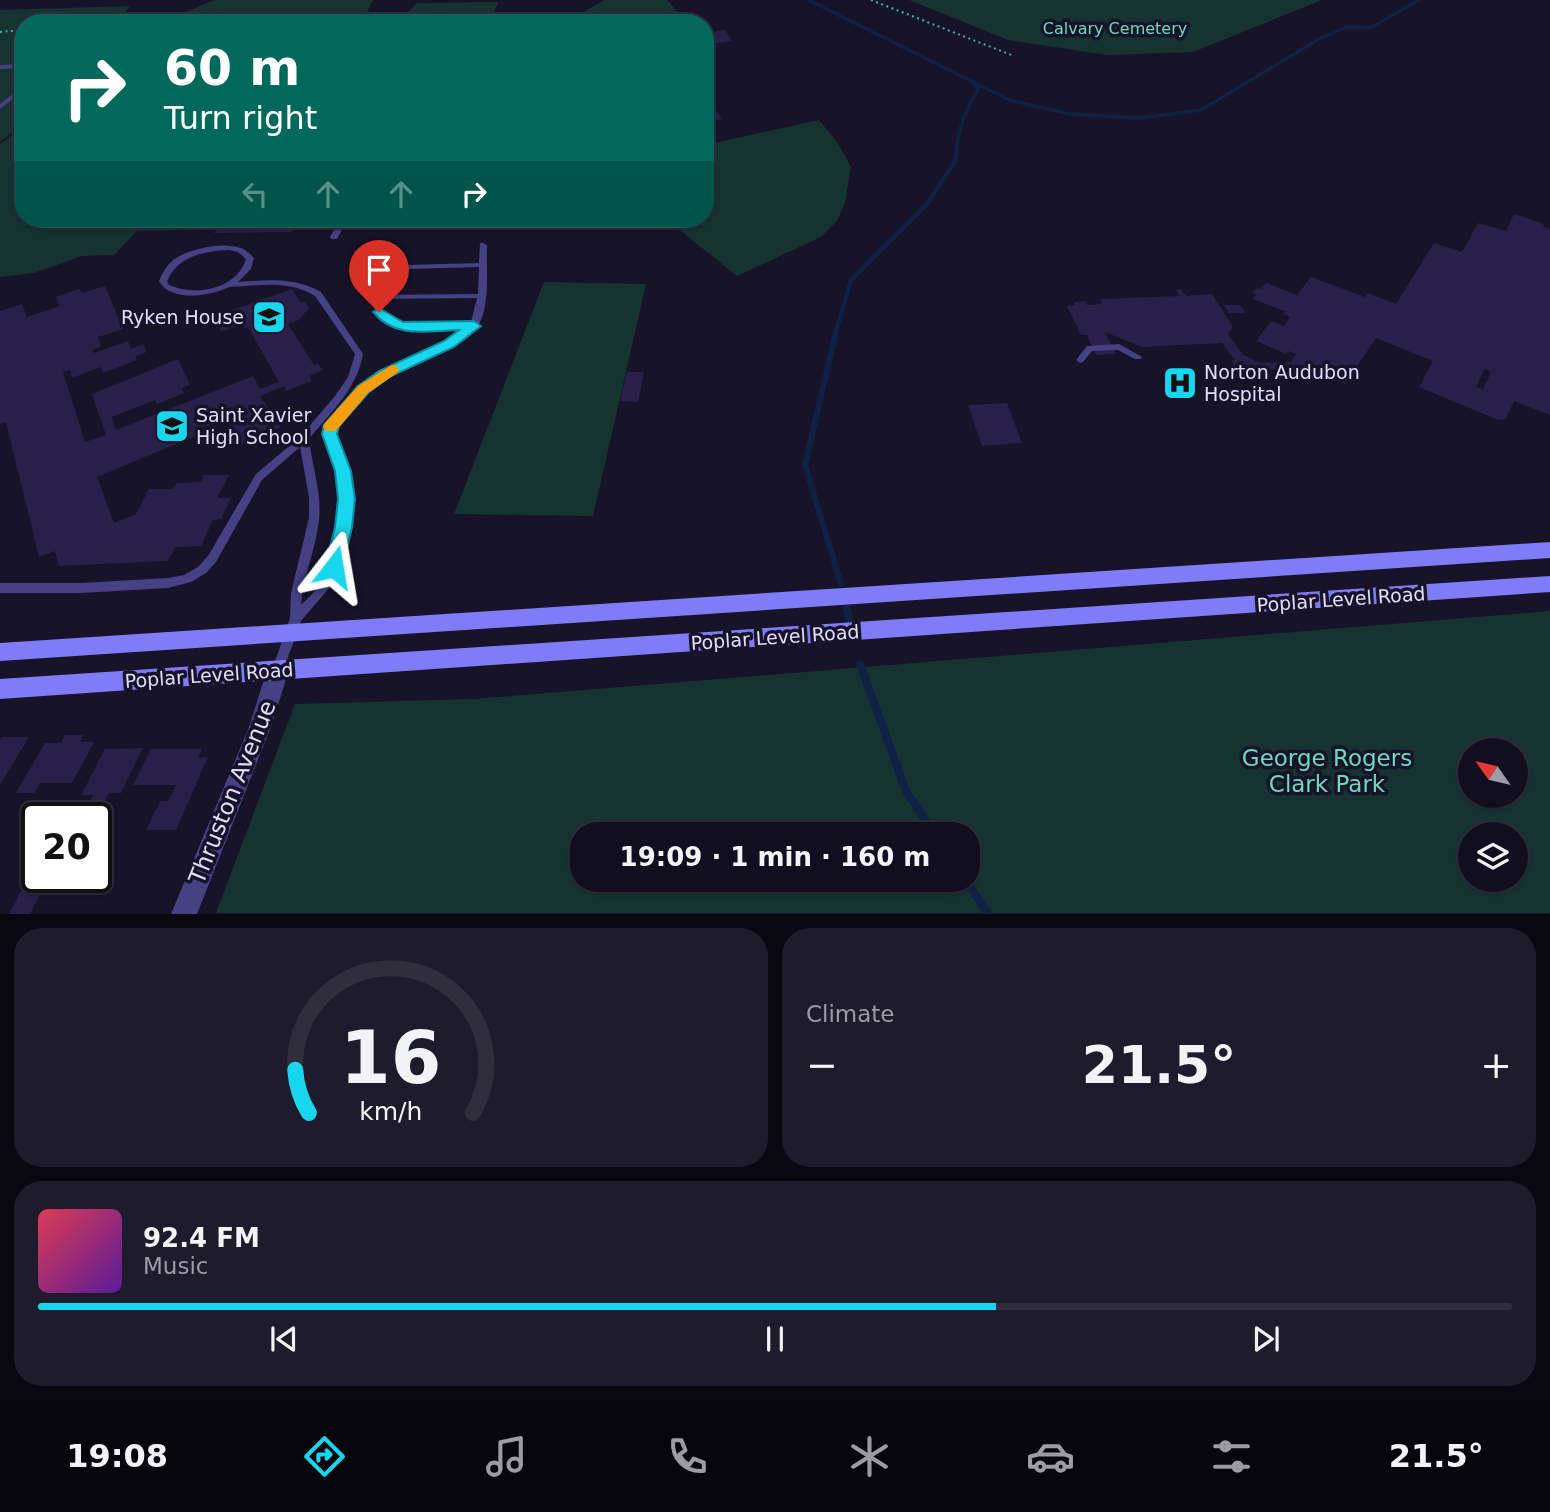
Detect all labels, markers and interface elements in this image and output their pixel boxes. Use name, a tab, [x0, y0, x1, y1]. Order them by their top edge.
park label: Calvary Cemetery	[1043, 19, 1187, 38]
text: 60 m	[164, 40, 300, 97]
icon: right	[49, 42, 140, 133]
text: Turn right	[164, 99, 317, 137]
icon: left	[236, 175, 274, 213]
icon: ahead	[309, 175, 347, 213]
icon: ahead	[382, 175, 420, 213]
icon: right	[455, 175, 493, 213]
pin	[349, 240, 409, 312]
icon: arrive	[360, 251, 398, 289]
school or university icon: Ryken House	[250, 298, 288, 336]
place label: Ryken House	[121, 306, 244, 328]
place label: Norton Audubon Hospital	[1204, 361, 1360, 405]
hospital icon: Norton Audubon Hospital	[1161, 364, 1199, 402]
place label: Saint Xavier High School	[196, 404, 311, 448]
school or university icon: Saint Xavier High School	[153, 407, 191, 445]
position arrow	[297, 530, 371, 604]
street label: Poplar Level Road	[1256, 582, 1426, 616]
street label: Poplar Level Road	[690, 620, 860, 654]
street label: Poplar Level Road	[124, 658, 294, 692]
street label: Thruston Avenue	[183, 697, 281, 888]
north arrow	[1458, 738, 1528, 808]
map controls	[1458, 738, 1528, 892]
park label: George Rogers Clark Park	[1242, 745, 1412, 797]
speed limit sign: 20	[21, 802, 112, 893]
button: layers	[1458, 822, 1528, 892]
text: 19:09 · 1 min · 160 m	[620, 842, 930, 872]
text: Climate	[806, 1001, 895, 1027]
text: 16	[340, 1016, 442, 1101]
text: 21.5°	[1082, 1035, 1236, 1095]
text: −	[806, 1043, 838, 1087]
text: +	[1480, 1043, 1512, 1087]
text: km/h	[359, 1097, 423, 1126]
text: 92.4 FM	[143, 1223, 260, 1253]
text: Music	[143, 1253, 208, 1279]
icon: previous	[265, 1320, 303, 1358]
icon: pause	[756, 1320, 794, 1358]
icon: next	[1247, 1320, 1285, 1358]
icon: directions	[300, 1432, 349, 1481]
icon: music	[482, 1432, 531, 1481]
icon: phone	[663, 1432, 712, 1481]
icon: climate	[845, 1432, 894, 1481]
icon: car	[1026, 1432, 1075, 1481]
icon: filters	[1207, 1432, 1256, 1481]
text: 19:08	[66, 1437, 168, 1475]
text: 21.5°	[1389, 1437, 1484, 1475]

